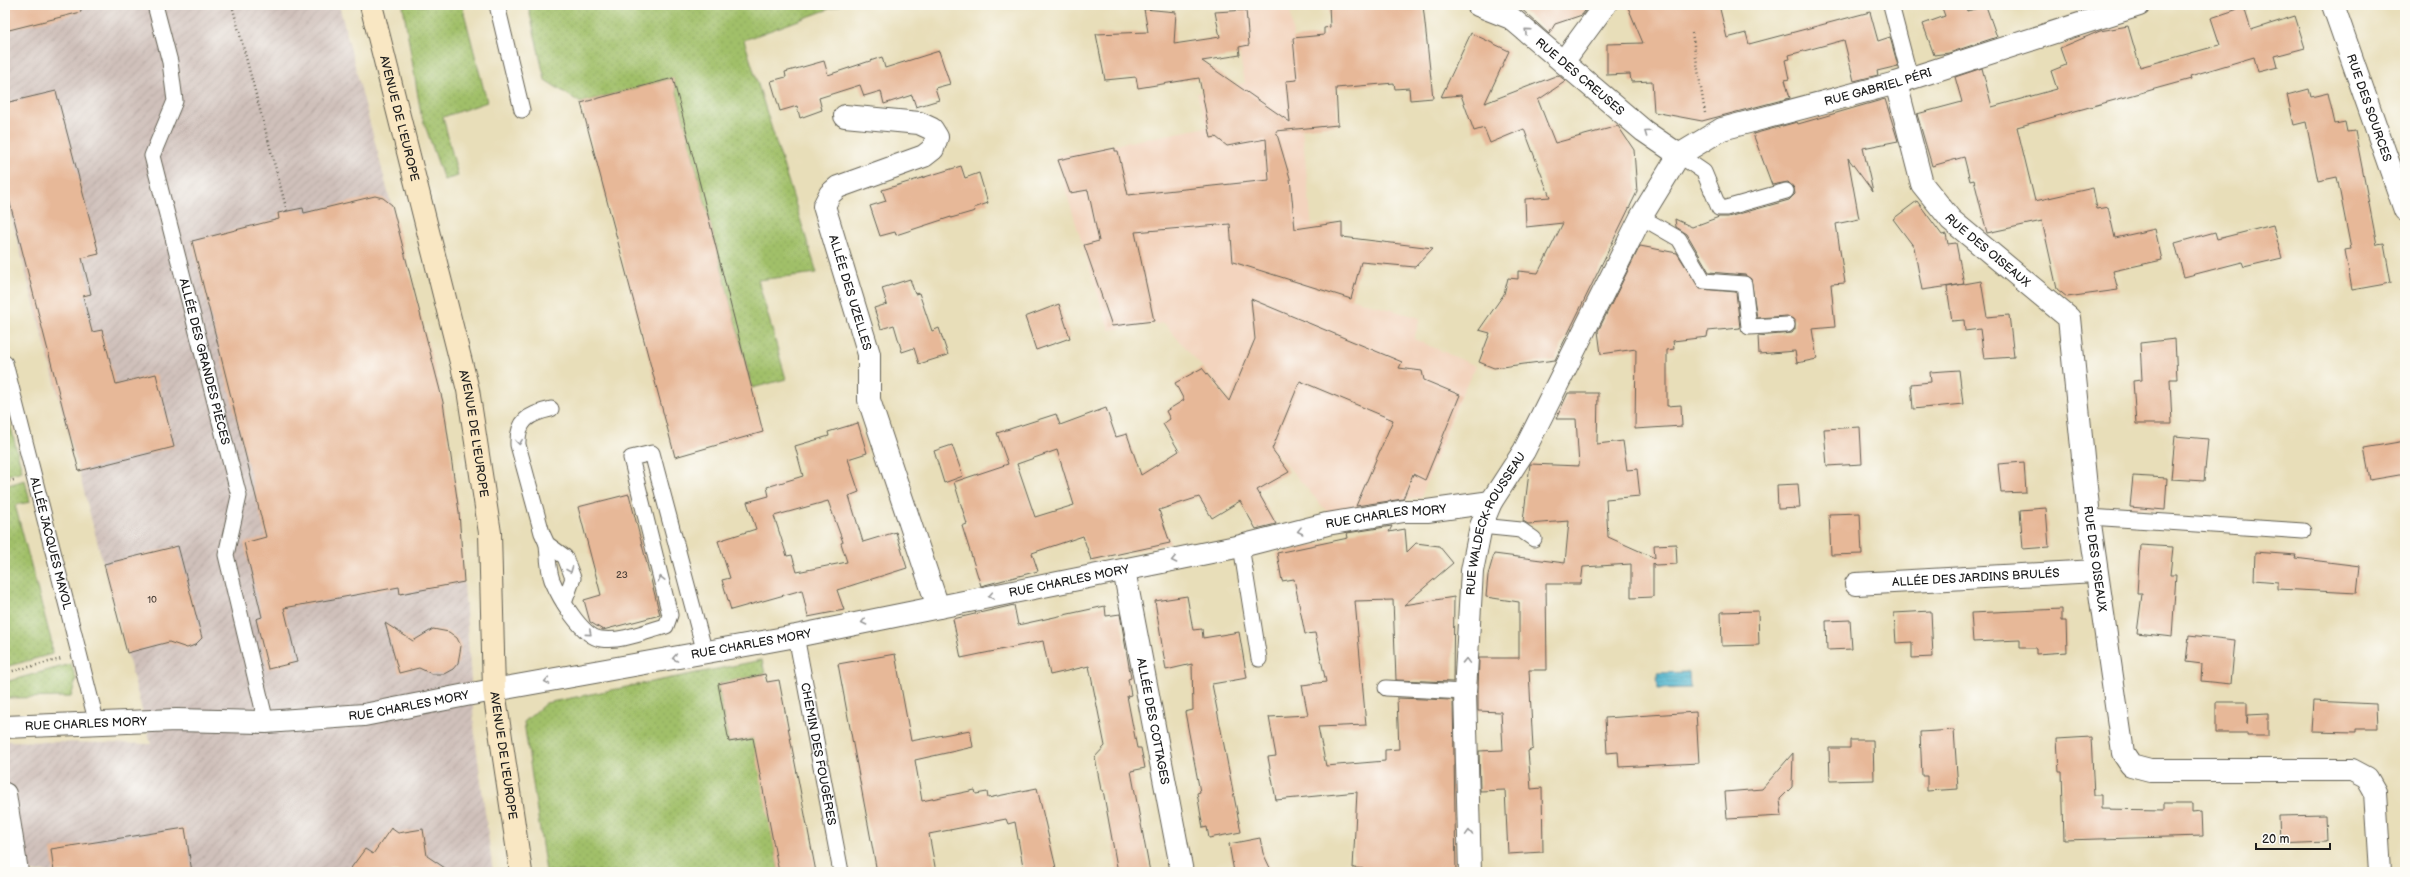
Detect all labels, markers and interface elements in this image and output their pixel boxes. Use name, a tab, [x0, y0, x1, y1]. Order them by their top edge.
one-way arrow	[1524, 29, 1531, 36]
street label: RUE DES CREUSES	[1532, 35, 1627, 119]
street label: RUE DES SOURCES	[2343, 52, 2394, 164]
street label: AVENUE DE L'EUROPE	[376, 54, 422, 183]
street label: RUE GABRIEL PÉRI	[1823, 65, 1934, 110]
one-way arrow	[1644, 130, 1651, 138]
street label: RUE DES OISEAUX	[1941, 211, 2033, 291]
street label: ALLÉE DES UZELLES	[825, 233, 874, 352]
street label: ALLÉE DES GRANDES PIÈCES	[176, 277, 233, 447]
street label: AVENUE DE L'EUROPE	[455, 368, 491, 499]
one-way arrow	[514, 439, 523, 445]
street label: RUE WALDECK-ROUSSEAU	[1464, 450, 1529, 596]
street label: ALLÉE JACQUES MAYOL	[26, 475, 75, 611]
street label: RUE CHARLES MORY	[1324, 501, 1449, 532]
street label: RUE DES OISEAUX	[2080, 505, 2110, 613]
one-way arrow	[1297, 526, 1303, 534]
one-way arrow	[1170, 555, 1177, 563]
street label: RUE CHARLES MORY	[1008, 562, 1131, 601]
one-way arrow	[565, 565, 573, 573]
street label: ALLÉE DES JARDINS BRULÉS	[1892, 565, 2060, 590]
house number: 23	[616, 569, 628, 581]
one-way arrow	[657, 576, 666, 583]
one-way arrow	[988, 592, 994, 600]
house number: 10	[147, 594, 157, 606]
one-way arrow	[861, 618, 867, 626]
street label: RUE CHARLES MORY	[690, 626, 814, 663]
one-way arrow	[584, 628, 592, 635]
one-way arrow	[672, 653, 679, 662]
street label: ALLÉE DES COTTAGES	[1133, 657, 1172, 786]
one-way arrow	[1462, 658, 1471, 664]
one-way arrow	[544, 676, 551, 685]
street label: CHEMIN DES FOUGÈRES	[797, 681, 839, 827]
street label: RUE CHARLES MORY	[348, 687, 471, 724]
street label: AVENUE DE L'EUROPE	[486, 691, 520, 821]
street label: RUE CHARLES MORY	[25, 714, 148, 734]
scale bar	[2256, 825, 2330, 851]
one-way arrow	[1465, 830, 1473, 836]
text: 20 m	[2262, 832, 2289, 847]

